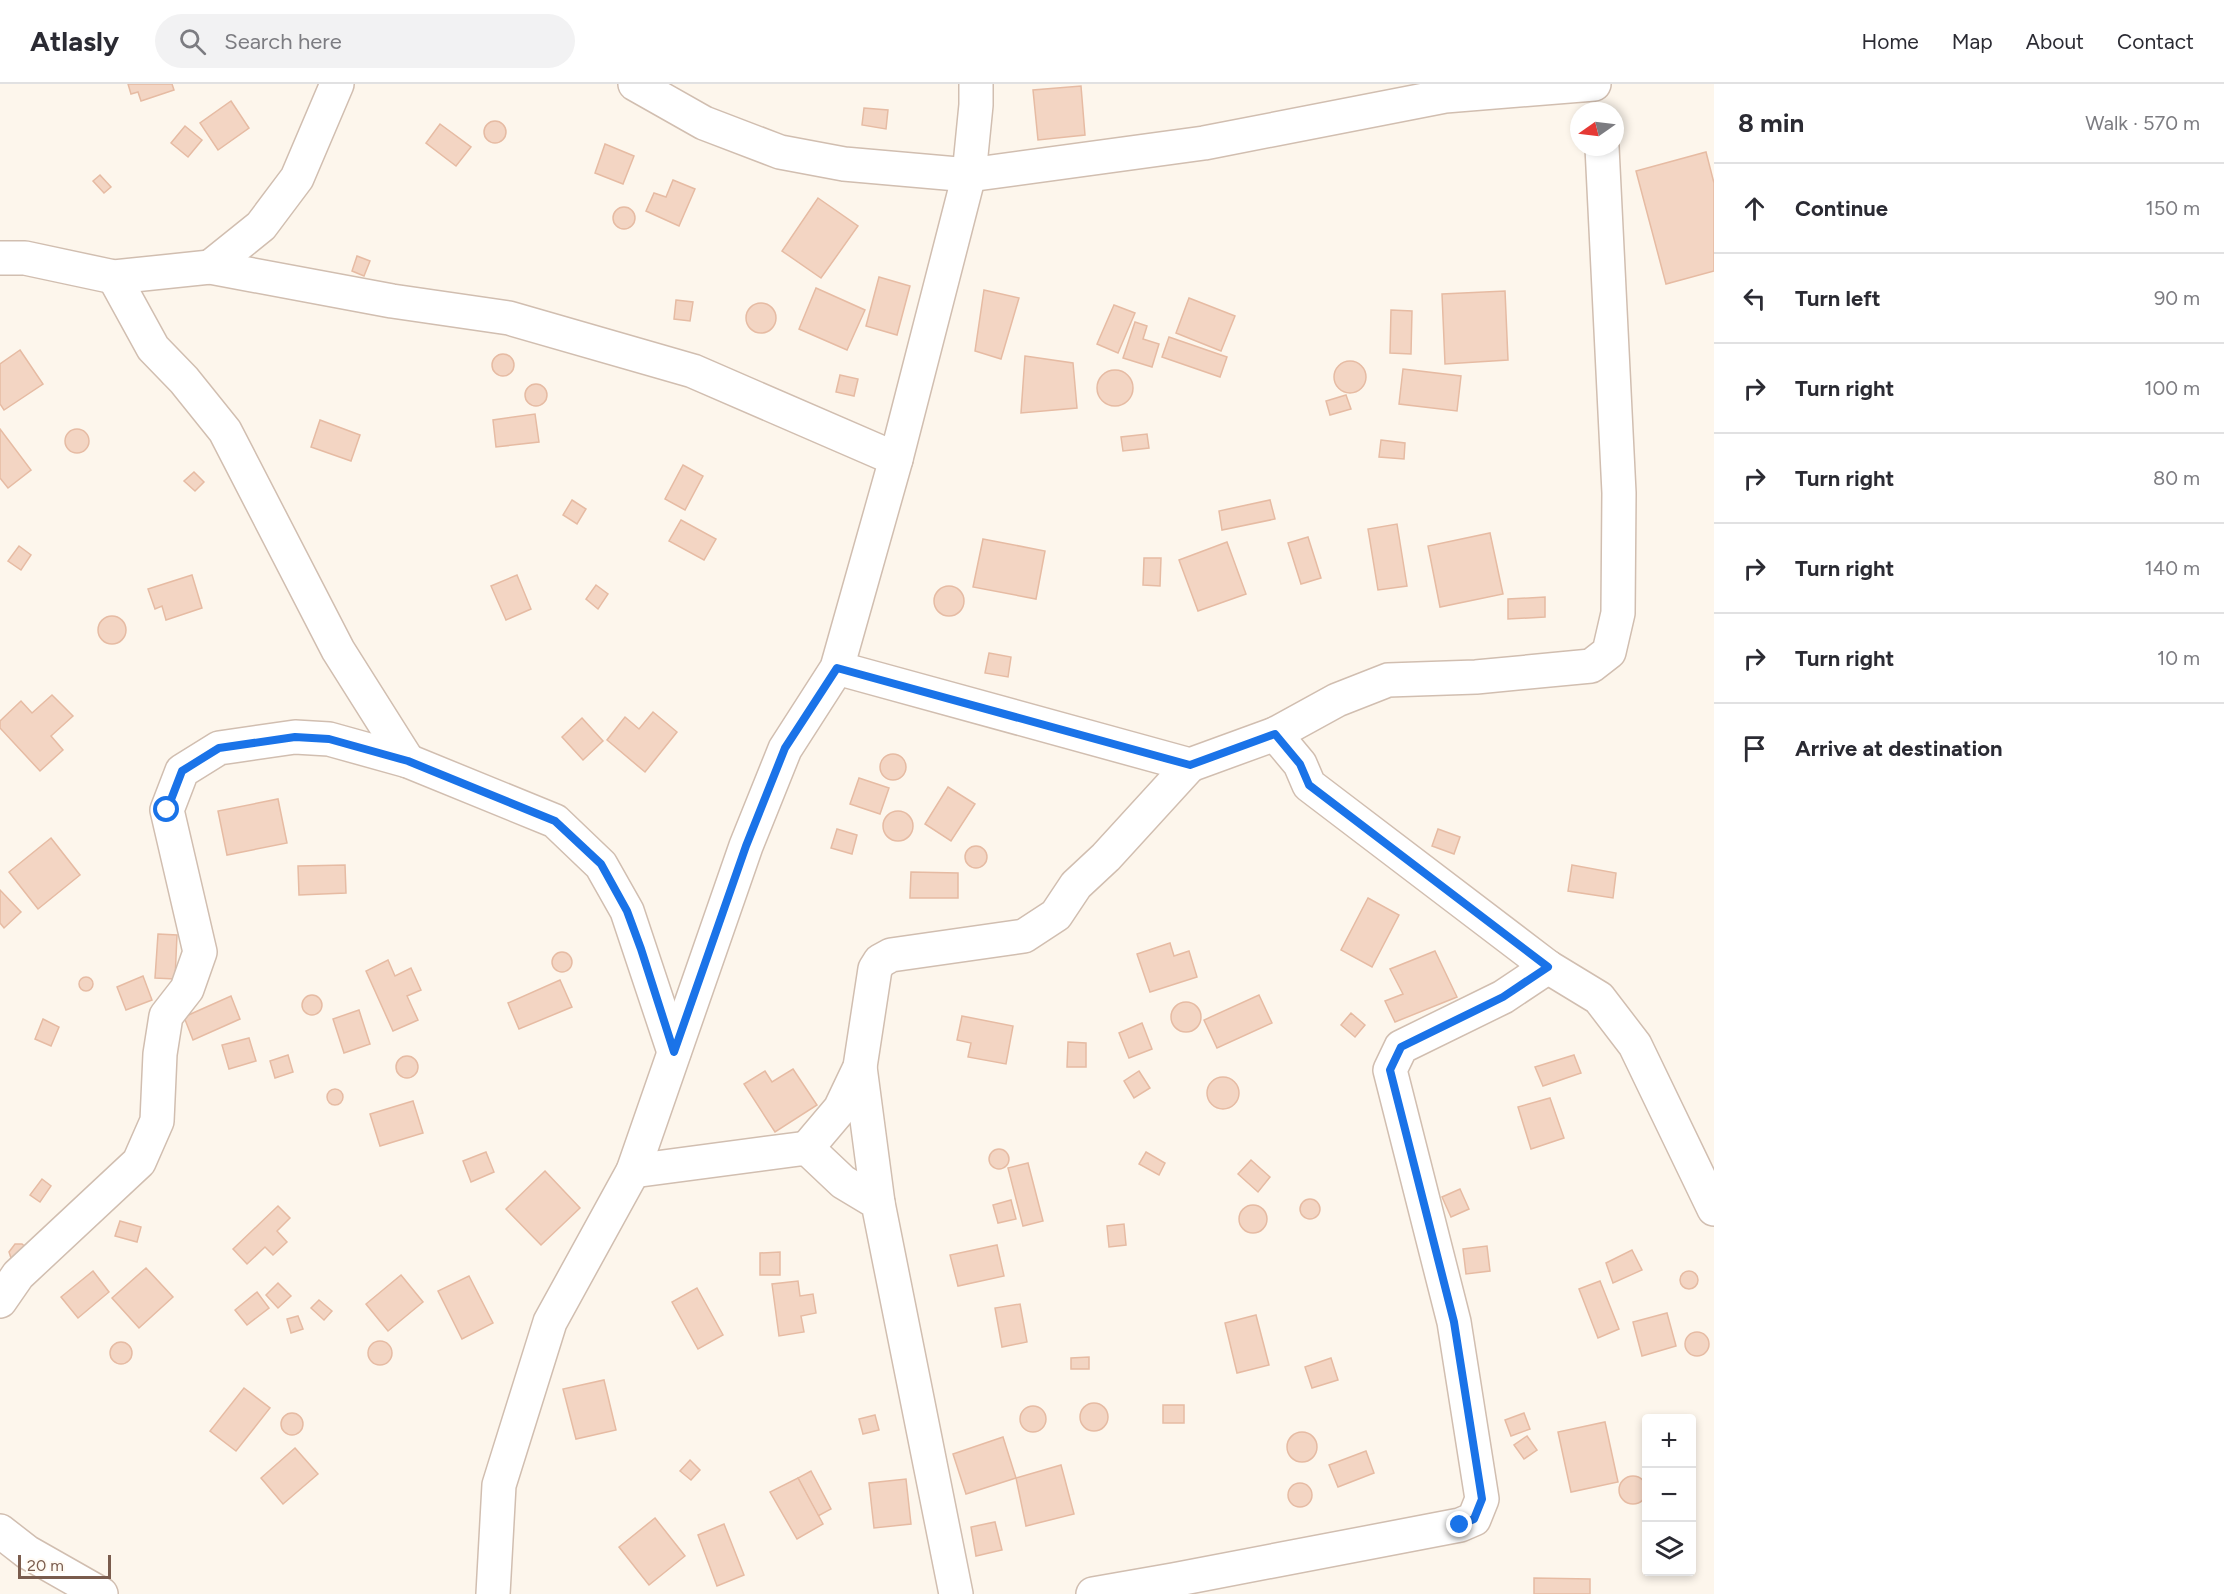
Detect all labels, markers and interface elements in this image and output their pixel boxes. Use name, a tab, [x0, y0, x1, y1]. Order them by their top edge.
search box	[155, 14, 575, 68]
text: Atlasly	[30, 24, 119, 58]
icon: search	[176, 25, 209, 58]
text: Search here	[224, 28, 342, 55]
text: Home	[1862, 29, 1919, 54]
text: Map	[1952, 29, 1993, 54]
text: About	[2026, 29, 2084, 54]
text: Contact	[2117, 29, 2194, 54]
north arrow	[1570, 102, 1624, 156]
text: 8 min	[1738, 107, 1804, 139]
text: Walk · 570 m	[2085, 111, 2200, 135]
icon: ahead	[1738, 192, 1771, 225]
text: Continue	[1795, 195, 1888, 222]
text: 150 m	[2145, 196, 2200, 220]
icon: left	[1738, 282, 1771, 315]
text: Turn left	[1795, 285, 1881, 312]
text: 90 m	[2154, 286, 2200, 310]
icon: right	[1738, 372, 1771, 405]
text: Turn right	[1795, 375, 1894, 402]
text: 100 m	[2144, 376, 2200, 400]
icon: right	[1738, 462, 1771, 495]
text: Turn right	[1795, 465, 1894, 492]
text: 80 m	[2153, 466, 2200, 490]
icon: right	[1738, 552, 1771, 585]
text: Turn right	[1795, 555, 1894, 582]
text: 140 m	[2145, 556, 2200, 580]
icon: right	[1738, 642, 1771, 675]
text: Turn right	[1795, 645, 1894, 672]
text: 10 m	[2157, 646, 2200, 670]
icon: arrive	[1738, 732, 1771, 765]
text: Arrive at destination	[1795, 735, 2003, 762]
route start	[153, 796, 179, 822]
map controls	[1642, 1414, 1696, 1576]
button: +	[1642, 1414, 1696, 1468]
button: −	[1642, 1468, 1696, 1522]
route end	[1446, 1511, 1472, 1537]
button: layers	[1642, 1522, 1696, 1576]
scale bar	[18, 1552, 111, 1580]
text: 20 m	[27, 1556, 64, 1575]

